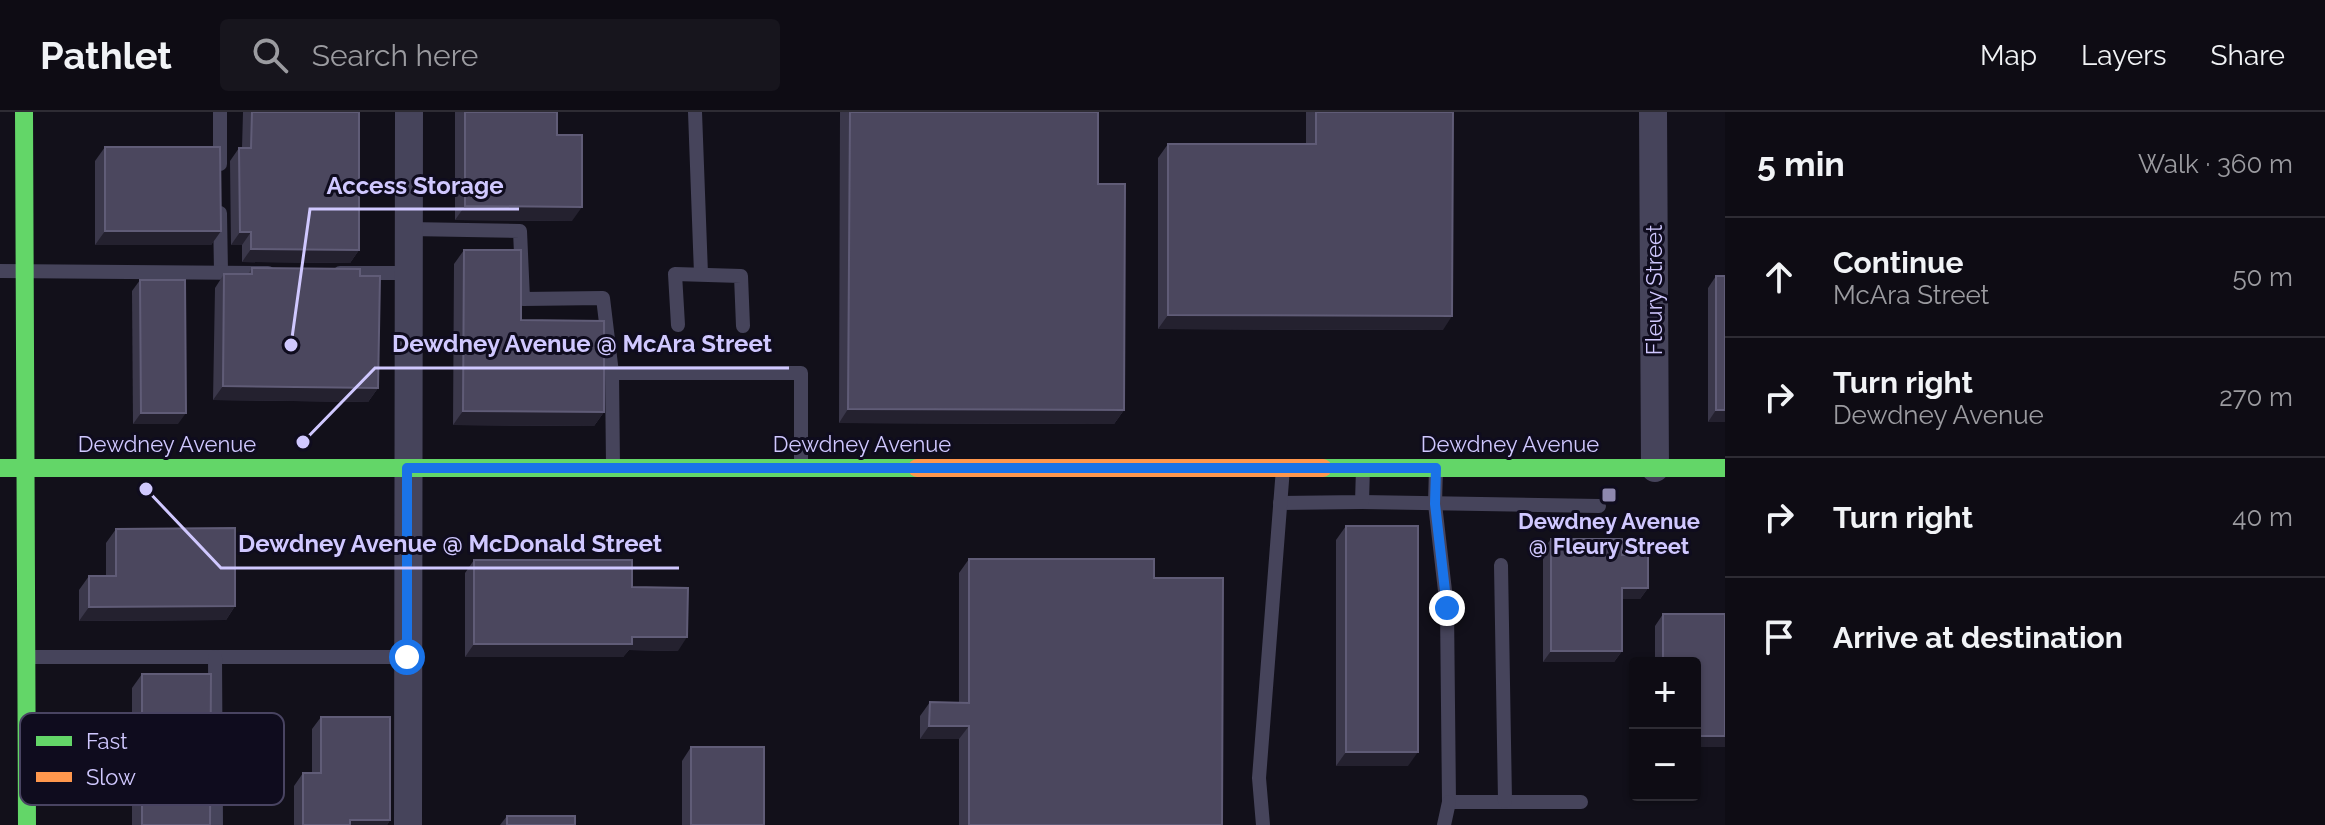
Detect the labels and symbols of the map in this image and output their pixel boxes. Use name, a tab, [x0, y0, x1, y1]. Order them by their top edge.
callout: Access Storage	[310, 161, 519, 209]
text: Access Storage	[326, 171, 504, 200]
street label: Fleury Street	[1641, 224, 1667, 355]
callout: Dewdney Avenue @ McAra Street	[375, 320, 789, 368]
text: Dewdney Avenue @ McAra Street	[392, 329, 772, 358]
street label: Dewdney Avenue	[78, 431, 256, 457]
street label: Dewdney Avenue	[773, 431, 951, 457]
street label: Dewdney Avenue	[1421, 431, 1599, 457]
marker: Dewdney Avenue @ Fleury Street	[1600, 486, 1618, 504]
place label: Dewdney Avenue @ Fleury Street	[1518, 508, 1700, 559]
callout: Dewdney Avenue @ McDonald Street	[221, 520, 679, 568]
text: Dewdney Avenue @ McDonald Street	[238, 529, 662, 558]
route end	[1429, 590, 1465, 626]
route start	[389, 639, 425, 675]
legend	[20, 713, 284, 805]
text: Fast	[86, 728, 128, 754]
text: Slow	[86, 764, 136, 790]

